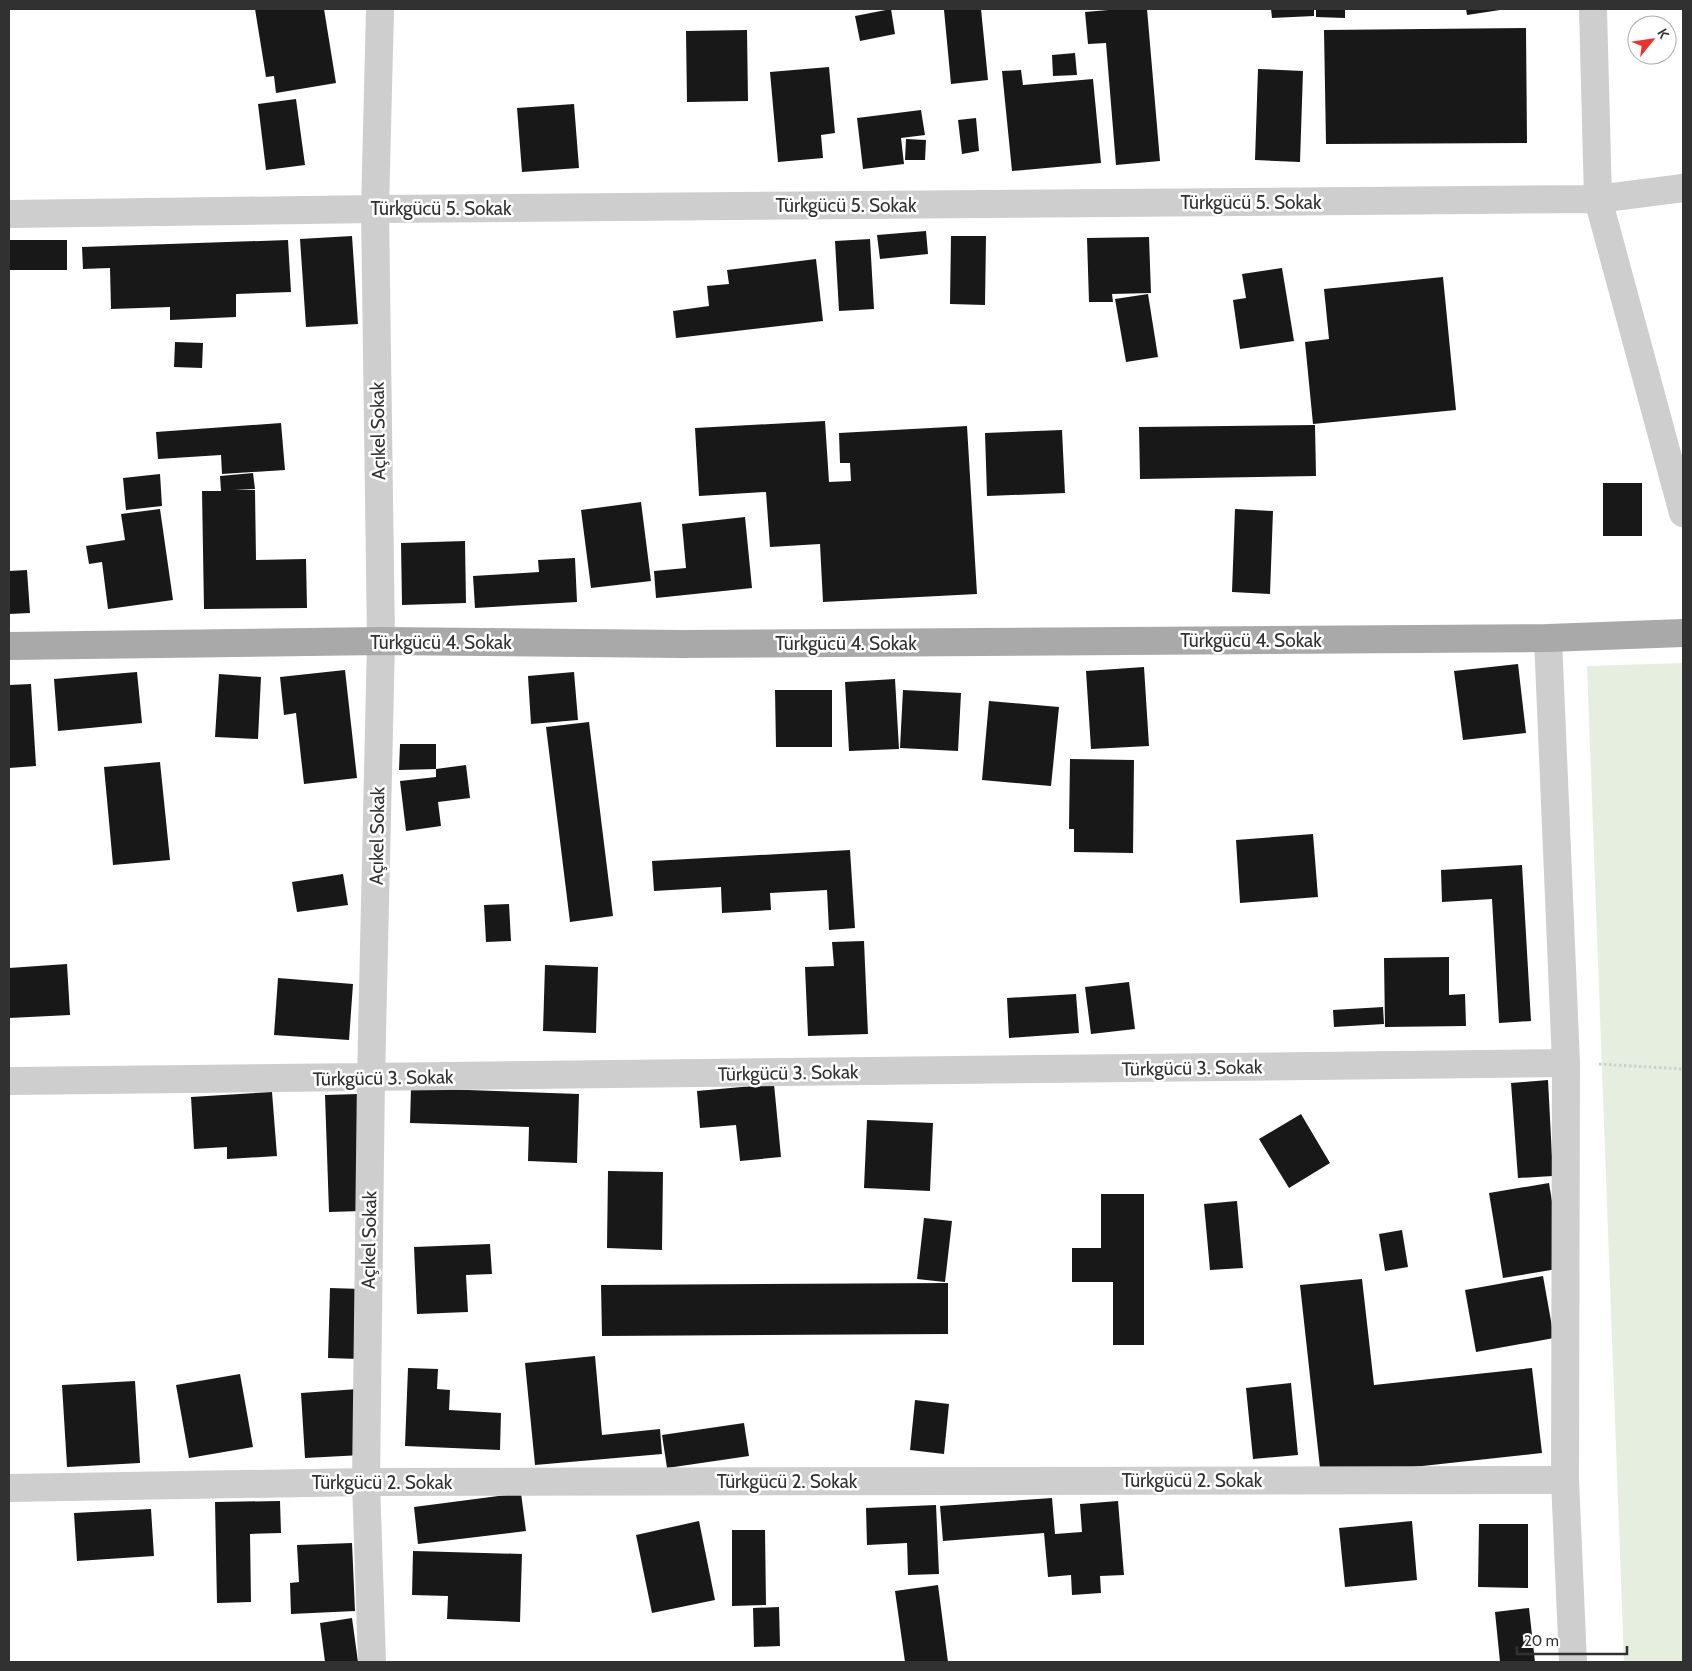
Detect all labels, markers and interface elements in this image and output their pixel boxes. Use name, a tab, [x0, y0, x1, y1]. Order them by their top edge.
north arrow	[1627, 15, 1677, 65]
text: K	[1653, 25, 1673, 42]
street label: Türkgücü 5. Sokak	[1181, 191, 1322, 214]
street label: Türkgücü 5. Sokak	[776, 194, 917, 217]
street label: Türkgücü 5. Sokak	[371, 197, 512, 220]
street label: Açıkel Sokak	[366, 381, 390, 480]
street label: Türkgücü 4. Sokak	[1180, 629, 1322, 652]
street label: Türkgücü 4. Sokak	[370, 631, 512, 654]
street label: Türkgücü 4. Sokak	[775, 632, 917, 655]
street label: Açıkel Sokak	[365, 786, 389, 885]
street label: Türkgücü 3. Sokak	[1121, 1055, 1263, 1081]
street label: Türkgücü 3. Sokak	[717, 1060, 859, 1086]
street label: Türkgücü 3. Sokak	[312, 1065, 454, 1091]
street label: Açıkel Sokak	[357, 1190, 381, 1289]
street label: Türkgücü 2. Sokak	[1122, 1469, 1263, 1492]
street label: Türkgücü 2. Sokak	[717, 1470, 858, 1493]
street label: Türkgücü 2. Sokak	[312, 1471, 453, 1494]
scale bar	[1517, 1624, 1627, 1656]
text: 20 m	[1524, 1632, 1559, 1650]

